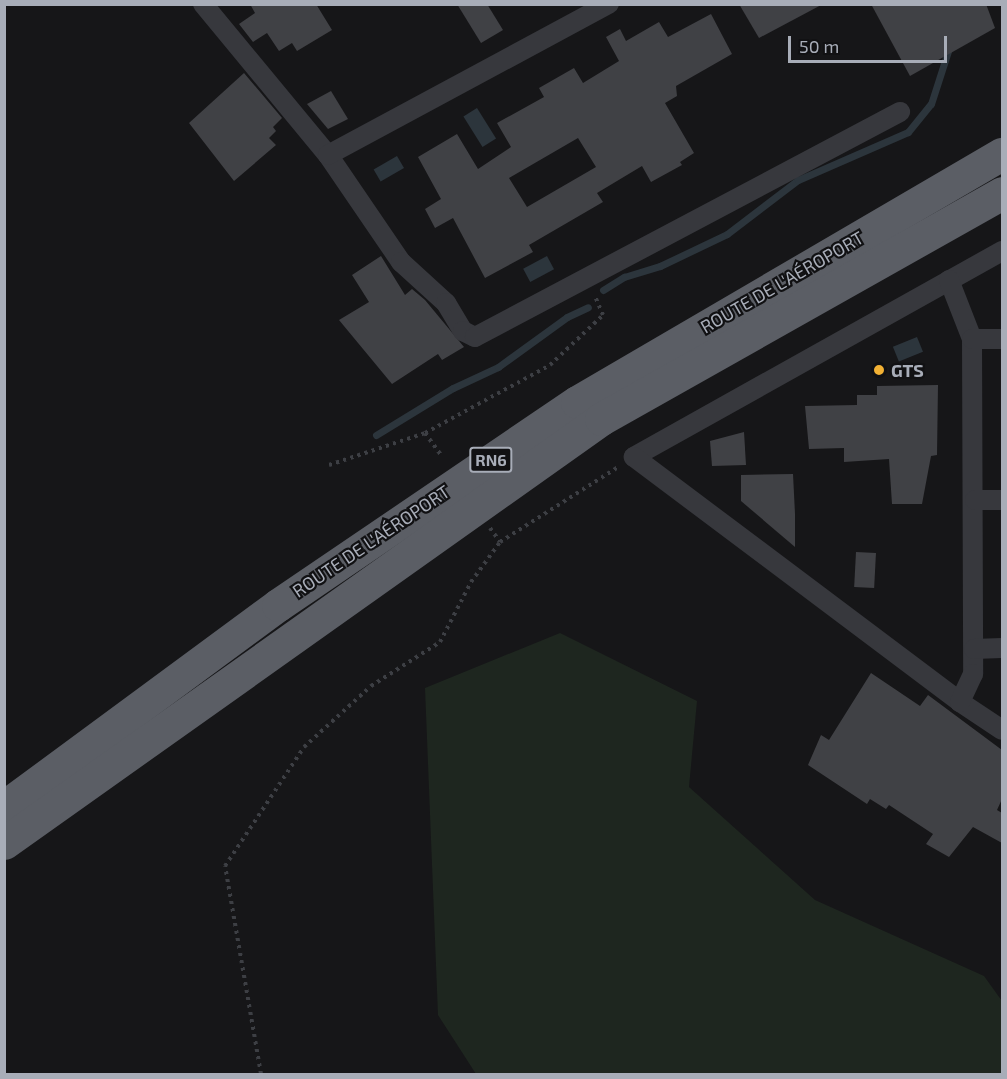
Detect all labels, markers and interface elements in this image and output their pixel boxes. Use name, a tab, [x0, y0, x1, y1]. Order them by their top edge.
scale bar	[791, 24, 950, 62]
text: 50 m	[799, 35, 839, 57]
street label: ROUTE DE L'AÉROPORT	[696, 226, 868, 338]
place label: GTS	[891, 359, 924, 381]
marker: GTS	[872, 363, 886, 377]
road number: RN6	[468, 447, 514, 473]
street label: ROUTE DE L'AÉROPORT	[288, 480, 454, 602]

